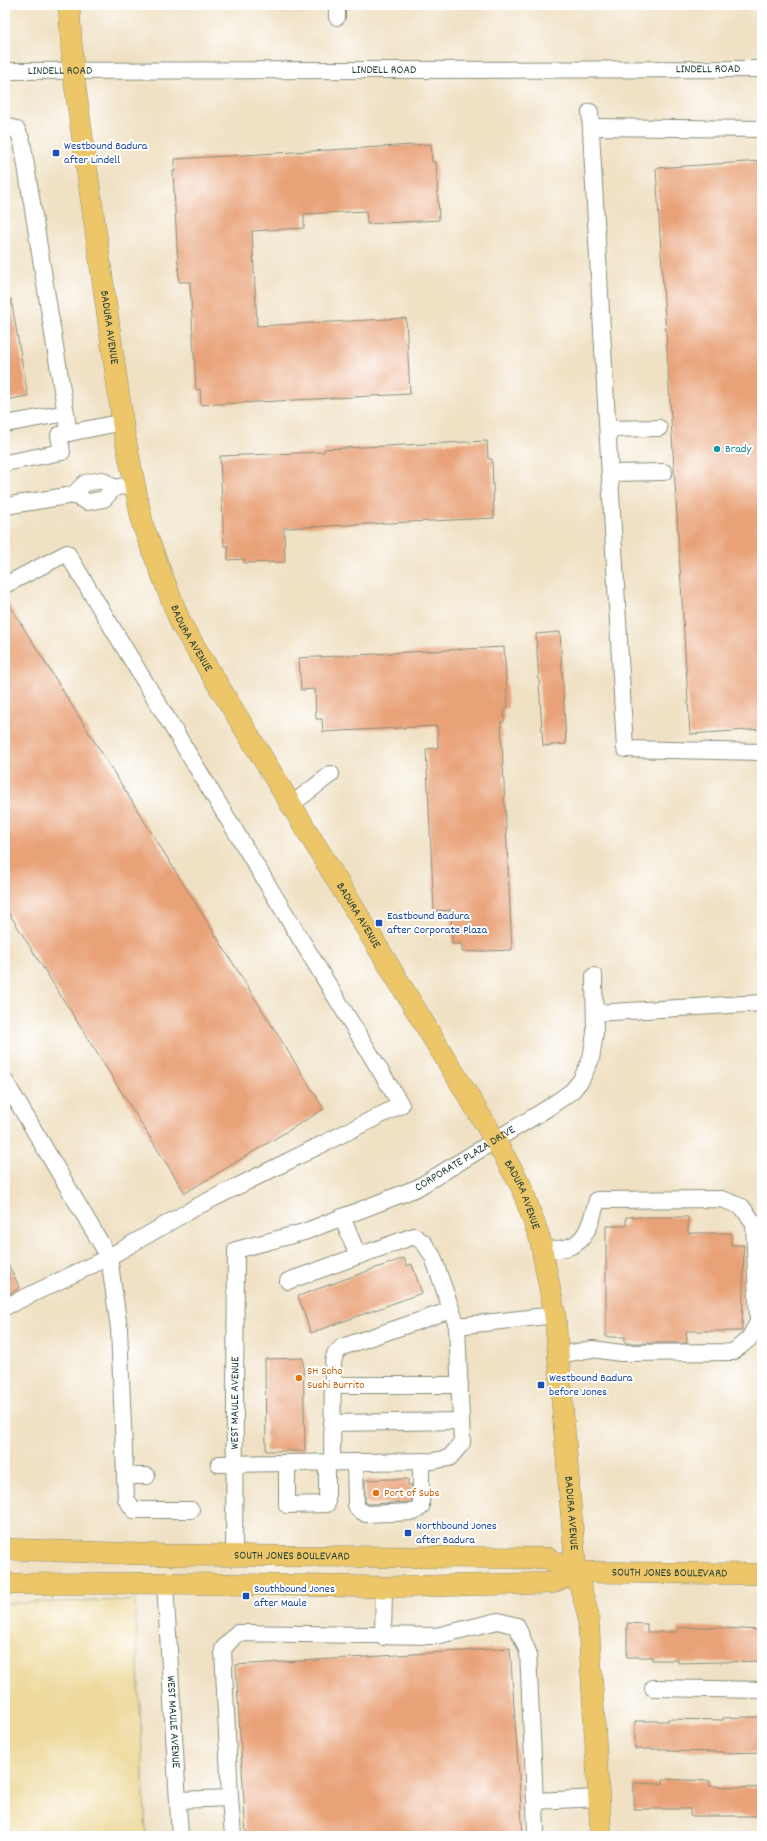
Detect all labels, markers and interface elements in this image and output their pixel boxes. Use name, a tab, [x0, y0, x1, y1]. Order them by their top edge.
street label: LINDELL ROAD	[352, 61, 416, 79]
street label: LINDELL ROAD	[676, 61, 740, 78]
street label: LINDELL ROAD	[28, 62, 92, 79]
place label: Westbound Badura after Lindell	[64, 138, 148, 169]
marker: Westbound Badura after Lindell	[51, 148, 61, 158]
street label: BADURA AVENUE	[96, 289, 123, 366]
place label: Brady	[725, 441, 752, 458]
marker: Brady	[712, 444, 722, 454]
street label: BADURA AVENUE	[166, 602, 217, 675]
street label: BADURA AVENUE	[332, 879, 385, 952]
place label: Eastbound Badura after Corporate Plaza	[387, 908, 487, 939]
marker: Eastbound Badura after Corporate Plaza	[374, 918, 384, 928]
street label: CORPORATE PLAZA DRIVE	[412, 1121, 519, 1196]
street label: BADURA AVENUE	[499, 1157, 545, 1232]
street label: WEST MAULE AVENUE	[226, 1356, 244, 1449]
place label: SH Soho Sushi Burrito	[307, 1363, 365, 1394]
place label: Westbound Badura before Jones	[549, 1370, 633, 1401]
marker: SH Soho Sushi Burrito	[294, 1373, 304, 1383]
marker: Westbound Badura before Jones	[536, 1380, 546, 1390]
street label: BADURA AVENUE	[560, 1475, 583, 1551]
place label: Port of Subs	[384, 1485, 439, 1502]
marker: Port of Subs	[371, 1488, 381, 1498]
place label: Northbound Jones after Badura	[416, 1518, 497, 1549]
marker: Northbound Jones after Badura	[403, 1528, 413, 1538]
street label: SOUTH JONES BOULEVARD	[234, 1547, 350, 1565]
street label: SOUTH JONES BOULEVARD	[612, 1564, 727, 1582]
place label: Southbound Jones after Maule	[254, 1581, 335, 1612]
marker: Southbound Jones after Maule	[241, 1591, 251, 1601]
street label: WEST MAULE AVENUE	[162, 1675, 184, 1769]

